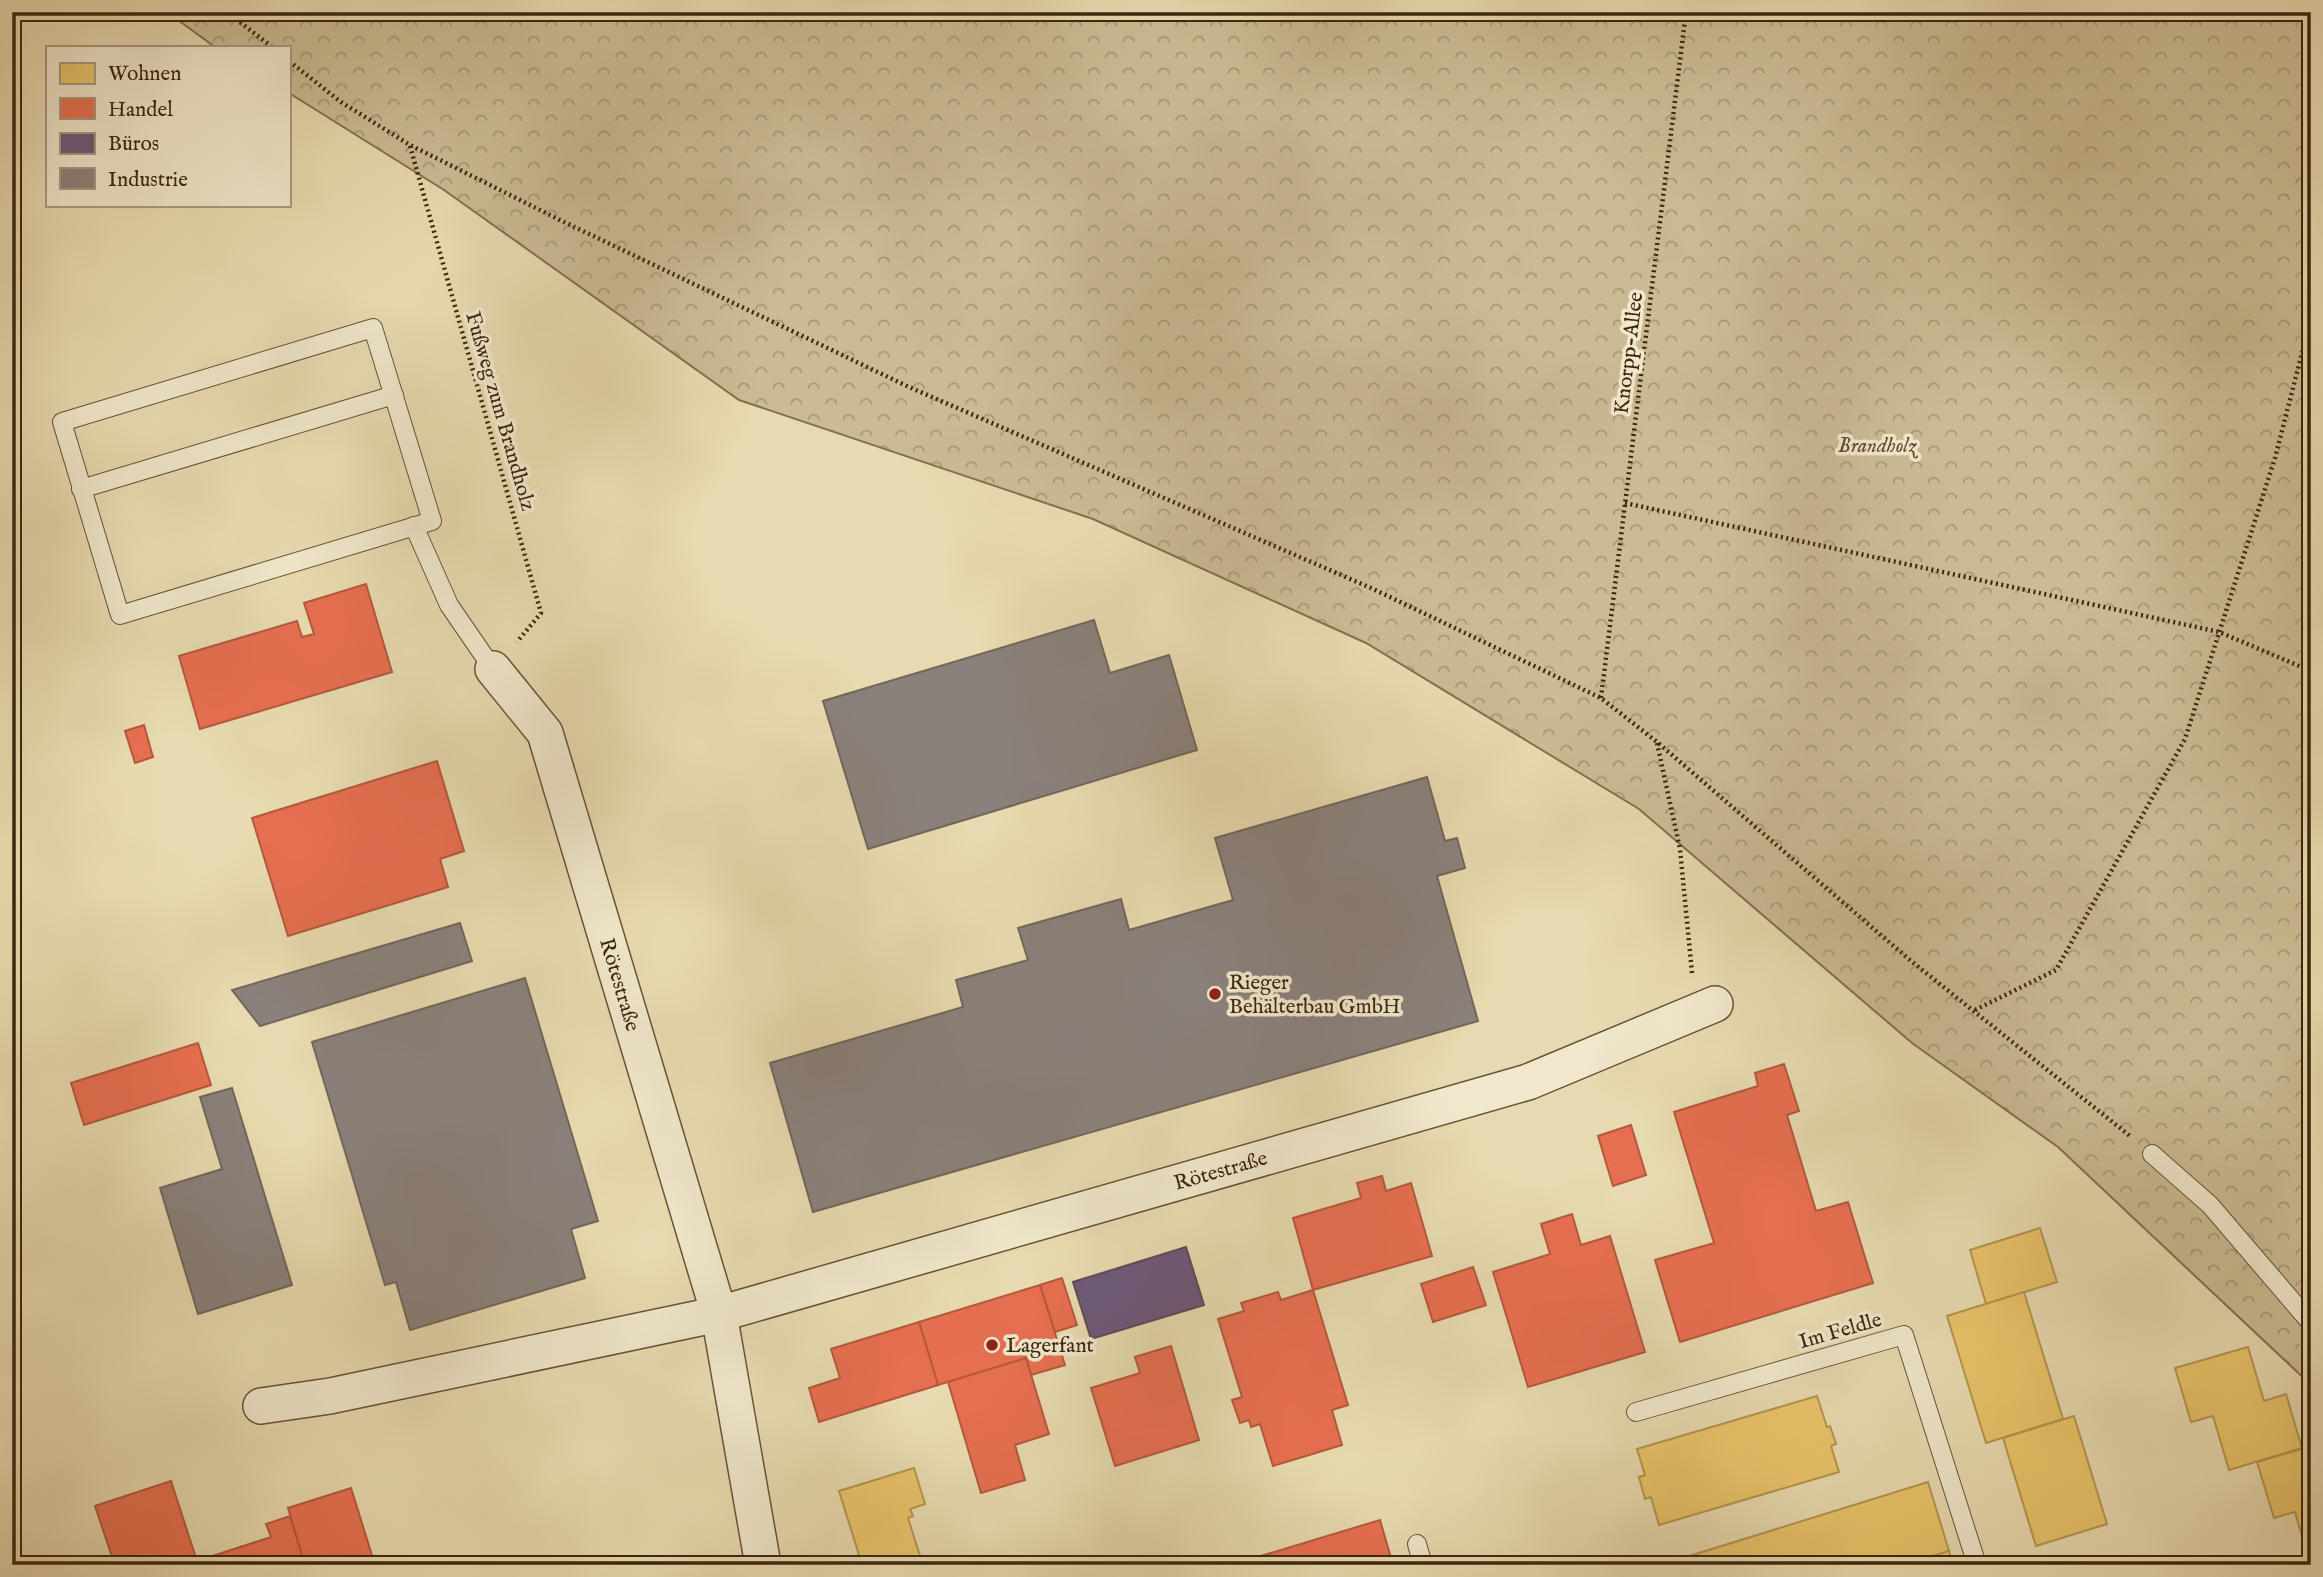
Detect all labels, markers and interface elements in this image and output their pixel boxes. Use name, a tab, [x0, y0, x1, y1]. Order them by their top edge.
legend	[46, 46, 290, 206]
text: Wohnen	[108, 61, 181, 88]
text: Handel	[108, 97, 173, 124]
text: Büros	[108, 131, 159, 158]
text: Industrie	[108, 167, 188, 194]
street label: Knorpp-Allee	[1609, 290, 1650, 416]
street label: Fußweg zum Brandholz	[458, 309, 541, 514]
park label: Brandholz	[1838, 433, 1918, 460]
street label: Rötestraße	[592, 935, 646, 1035]
place label: Rieger Behälterbau GmbH	[1229, 970, 1401, 1021]
marker: Rieger Behälterbau GmbH	[1207, 986, 1223, 1002]
street label: Rötestraße	[1171, 1145, 1271, 1198]
street label: Im Feldle	[1796, 1307, 1885, 1356]
place label: Lagerfant	[1006, 1333, 1094, 1360]
marker: Lagerfant	[984, 1337, 1000, 1353]

